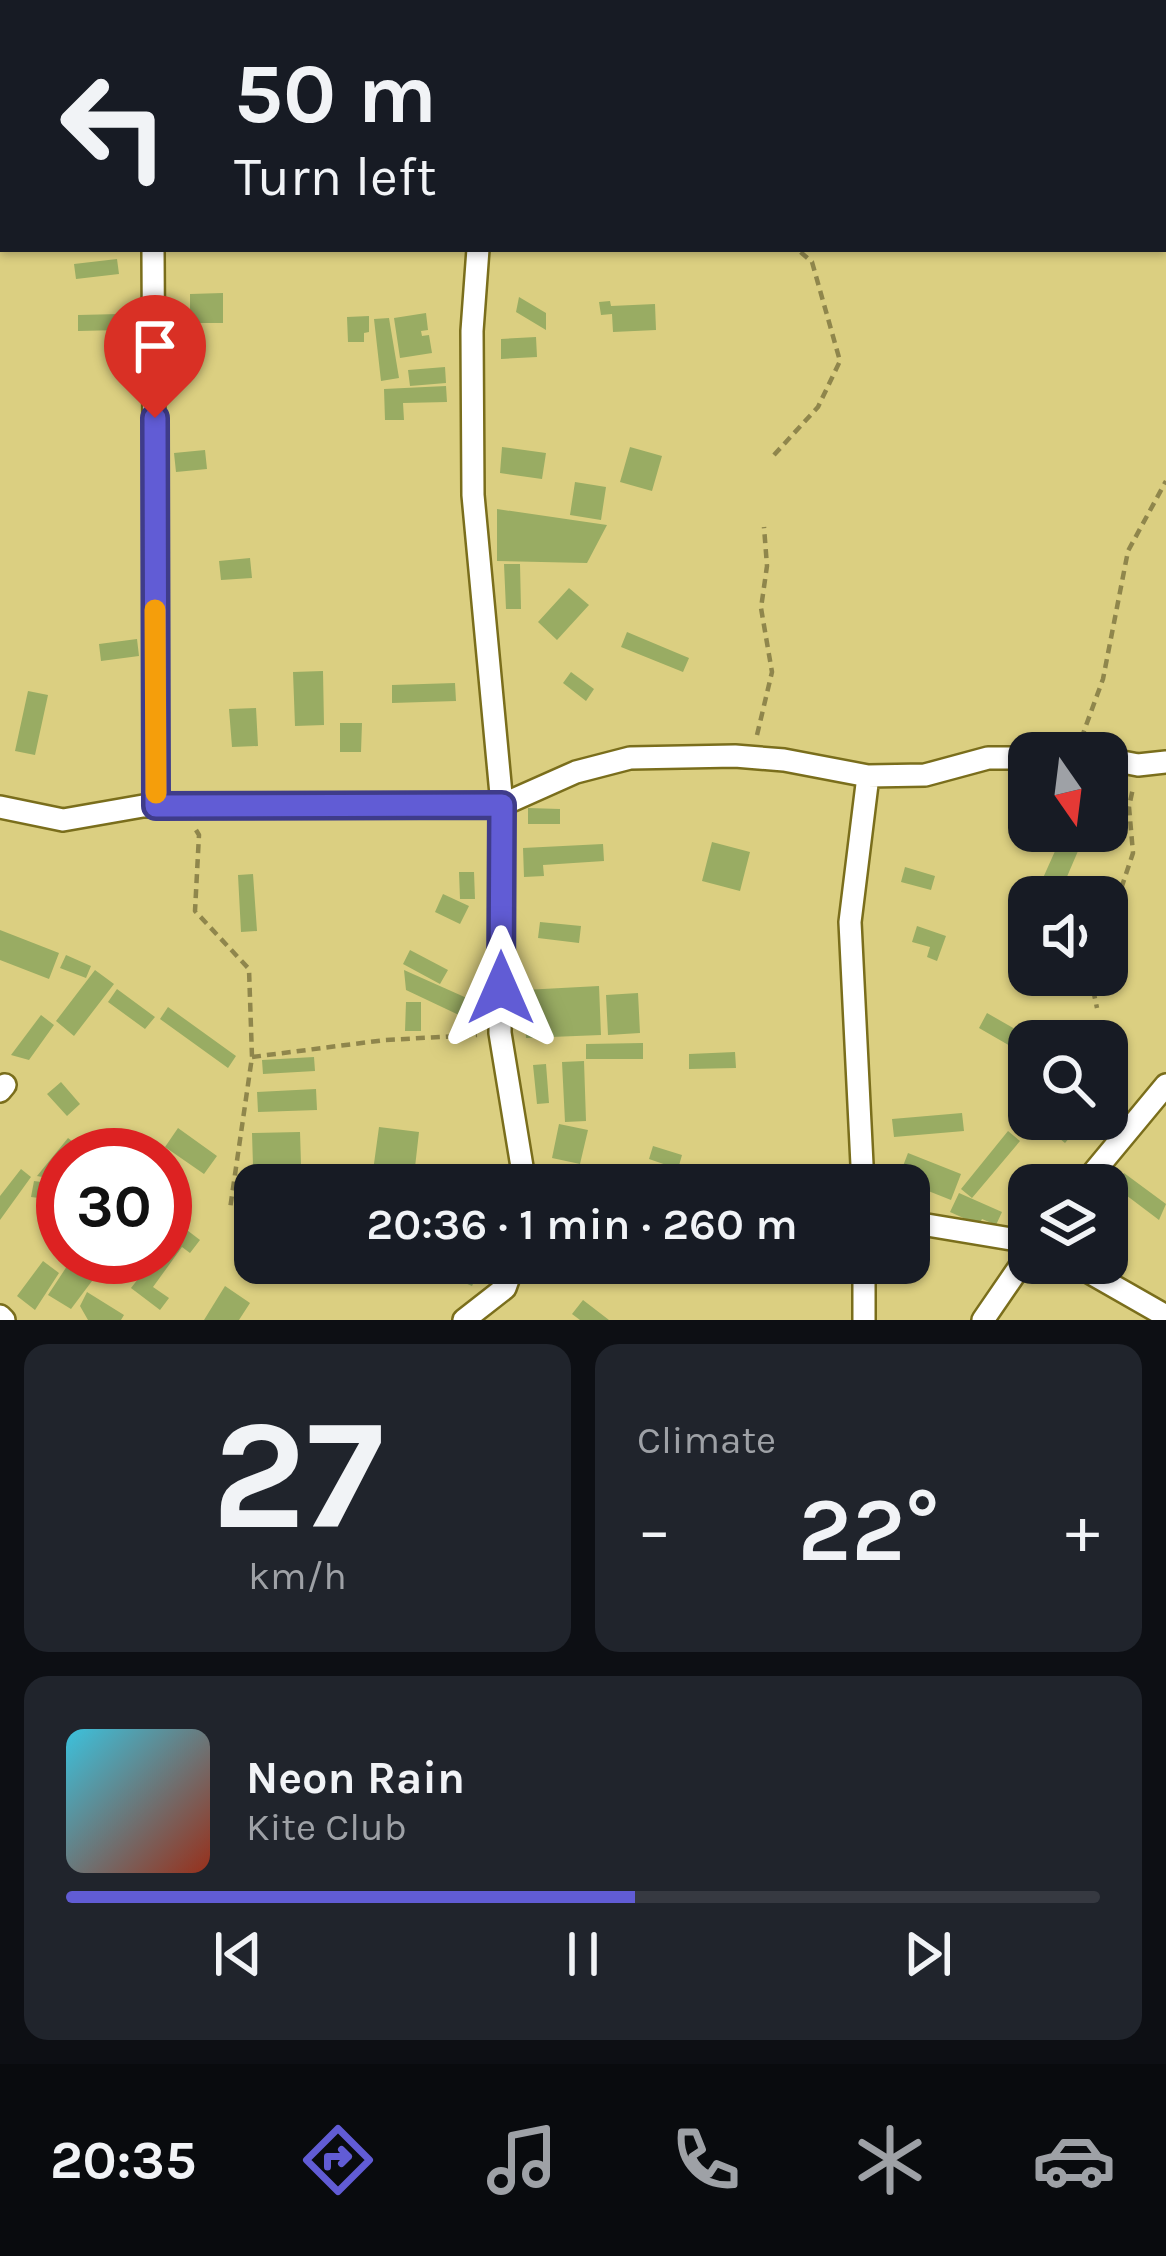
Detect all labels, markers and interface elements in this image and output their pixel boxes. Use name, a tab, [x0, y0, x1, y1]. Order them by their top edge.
text: 50 m	[234, 45, 437, 143]
icon: left	[36, 48, 192, 204]
text: Turn left	[234, 145, 437, 209]
pin	[104, 295, 206, 418]
icon: arrive	[122, 313, 188, 379]
north arrow	[1008, 732, 1128, 852]
map controls	[1008, 732, 1128, 1284]
button: sound	[1008, 876, 1128, 996]
position arrow	[438, 925, 564, 1051]
button: search	[1008, 1020, 1128, 1140]
speed limit sign: 30	[36, 1128, 192, 1284]
button: layers	[1008, 1164, 1128, 1284]
text: 20:36 · 1 min · 260 m	[366, 1198, 798, 1250]
text: 27	[212, 1384, 384, 1566]
text: Climate	[637, 1417, 776, 1463]
text: 22°	[798, 1477, 939, 1583]
text: −	[637, 1491, 672, 1569]
text: +	[1065, 1491, 1100, 1569]
text: km/h	[248, 1553, 347, 1599]
text: Neon Rain	[246, 1752, 465, 1804]
text: Kite Club	[246, 1804, 407, 1850]
icon: previous	[205, 1921, 271, 1987]
icon: pause	[550, 1921, 616, 1987]
icon: next	[895, 1921, 961, 1987]
icon: directions	[296, 2118, 380, 2202]
icon: music	[480, 2118, 564, 2202]
icon: phone	[664, 2118, 748, 2202]
icon: climate	[848, 2118, 932, 2202]
icon: car	[1032, 2118, 1116, 2202]
text: 20:35	[50, 2128, 196, 2192]

